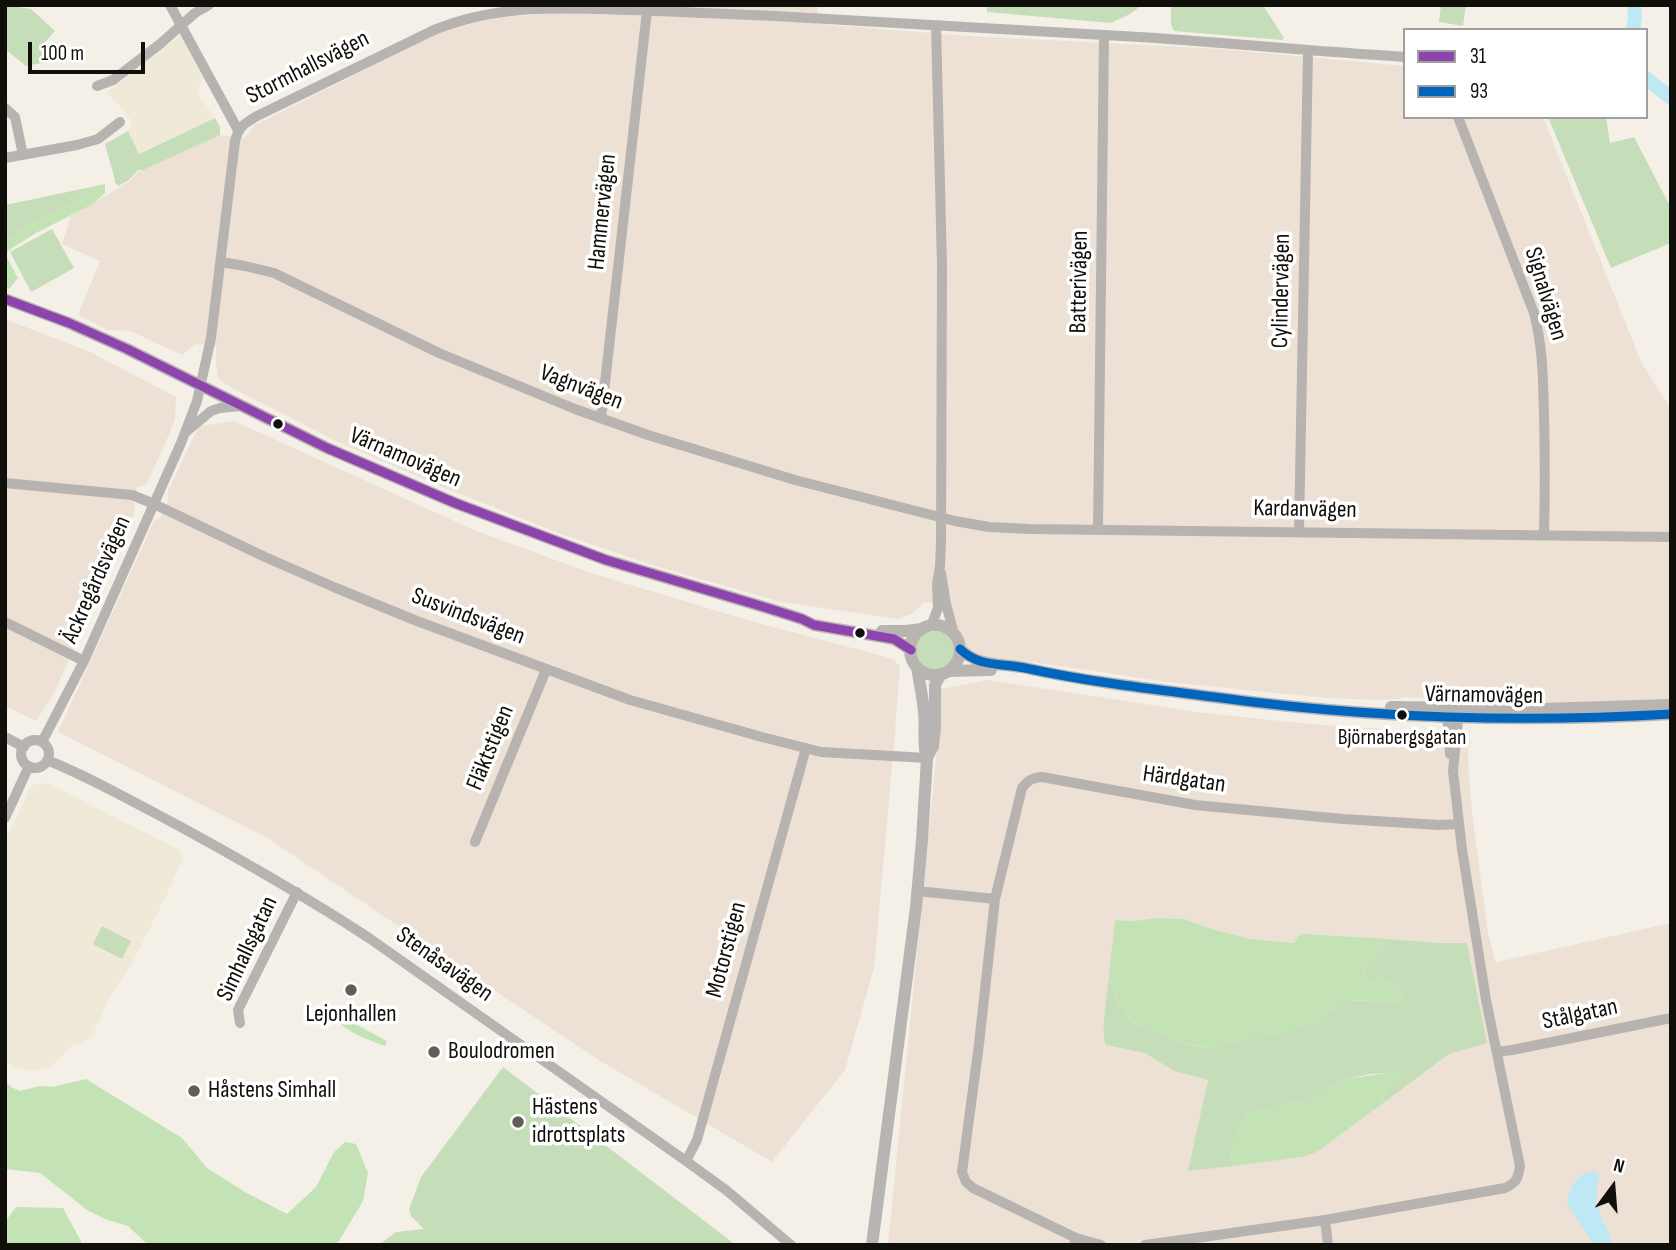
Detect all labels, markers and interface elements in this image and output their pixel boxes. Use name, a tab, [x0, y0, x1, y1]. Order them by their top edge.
street label: Stormhallsvägen	[242, 25, 374, 111]
scale bar	[32, 28, 149, 72]
legend	[1403, 28, 1648, 119]
text: 100 m	[41, 41, 84, 66]
text: 31	[1470, 44, 1486, 69]
text: 93	[1470, 79, 1488, 104]
street label: Hammervägen	[583, 153, 623, 271]
street label: Batterivägen	[1065, 230, 1095, 334]
street label: Cylindervägen	[1267, 233, 1297, 349]
street label: Signalvägen	[1517, 244, 1573, 344]
street label: Vagnvägen	[535, 359, 627, 417]
unlabelled marker	[271, 417, 285, 431]
street label: Värnamovägen	[345, 422, 465, 494]
street label: Kardanvägen	[1253, 495, 1357, 525]
street label: Äckregårdsvägen	[56, 512, 138, 648]
street label: Susvindsvägen	[407, 582, 529, 652]
unlabelled marker	[853, 626, 867, 640]
street label: Värnamovägen	[1425, 681, 1543, 711]
street label: Fläktstigen	[461, 701, 521, 795]
marker: Björnabergsgatan	[1395, 708, 1409, 722]
place label: Björnabergsgatan	[1338, 725, 1466, 751]
street label: Härdgatan	[1141, 760, 1227, 800]
street label: Simhallsgatan	[211, 892, 285, 1006]
street label: Motorstigen	[700, 899, 754, 1001]
street label: Stenåsavägen	[390, 921, 498, 1009]
marker: Lejonhallen	[343, 982, 359, 998]
street label: Stålgatan	[1540, 993, 1620, 1037]
place label: Lejonhallen	[305, 1001, 397, 1029]
place label: Boulodromen	[448, 1038, 555, 1066]
marker: Boulodromen	[426, 1044, 442, 1060]
place label: Håstens Simhall	[208, 1077, 336, 1105]
marker: Håstens Simhall	[186, 1083, 202, 1099]
place label: Hästens idrottsplats	[532, 1094, 625, 1150]
marker: Hästens idrottsplats	[510, 1114, 526, 1130]
north arrow	[1578, 1152, 1648, 1222]
text: N	[1611, 1154, 1627, 1179]

